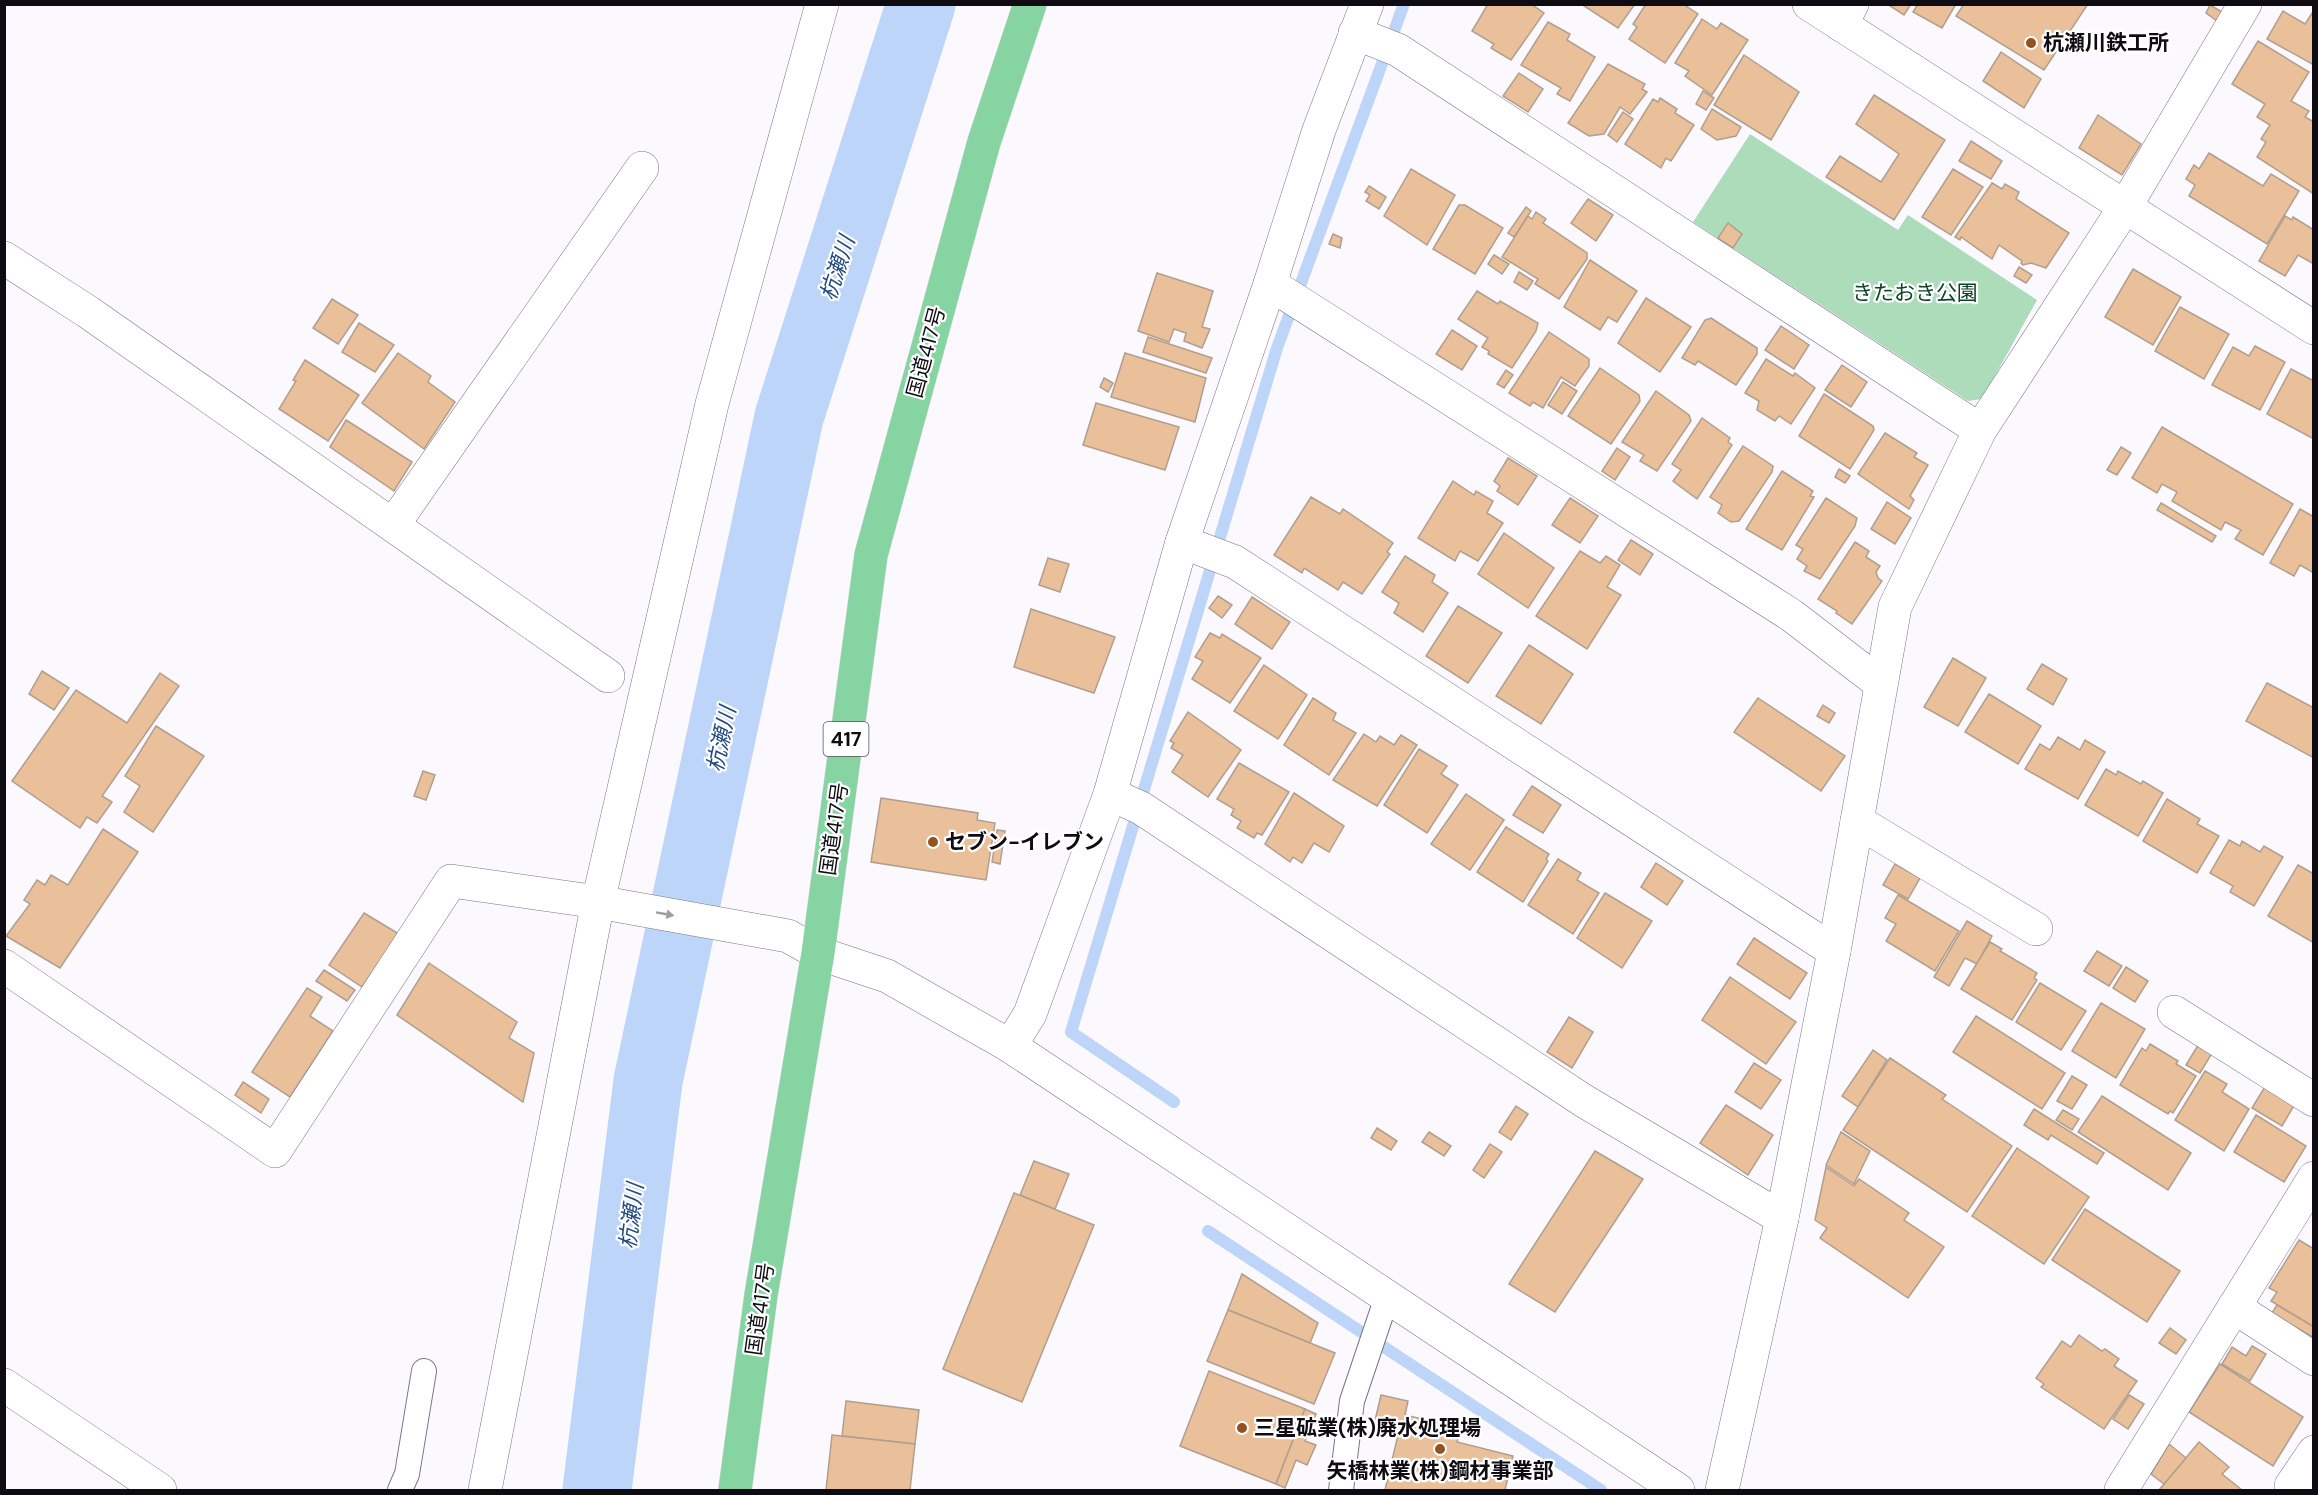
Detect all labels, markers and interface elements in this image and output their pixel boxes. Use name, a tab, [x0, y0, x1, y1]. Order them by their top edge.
place label: 杭瀬川鉄工所	[2043, 29, 2169, 57]
marker: 杭瀬川鉄工所	[2024, 36, 2038, 50]
water label: 杭瀬川	[813, 230, 862, 304]
park label: きたおき公園	[1852, 279, 1978, 307]
street label: 国道417号	[900, 303, 952, 401]
water label: 杭瀬川	[700, 702, 743, 774]
road number: 417	[824, 722, 868, 756]
street label: 国道417号	[814, 781, 854, 877]
place label: セブン-イレブン	[945, 828, 1104, 856]
marker: セブン-イレブン	[926, 835, 940, 849]
one-way arrow	[655, 910, 674, 919]
water label: 杭瀬川	[613, 1180, 650, 1251]
street label: 国道417号	[740, 1261, 780, 1357]
place label: 三星砿業(株)廃水処理場	[1254, 1414, 1481, 1442]
marker: 三星砿業(株)廃水処理場	[1235, 1421, 1249, 1435]
marker: 矢橋林業(株)鋼材事業部	[1433, 1442, 1447, 1456]
place label: 矢橋林業(株)鋼材事業部	[1326, 1457, 1554, 1485]

